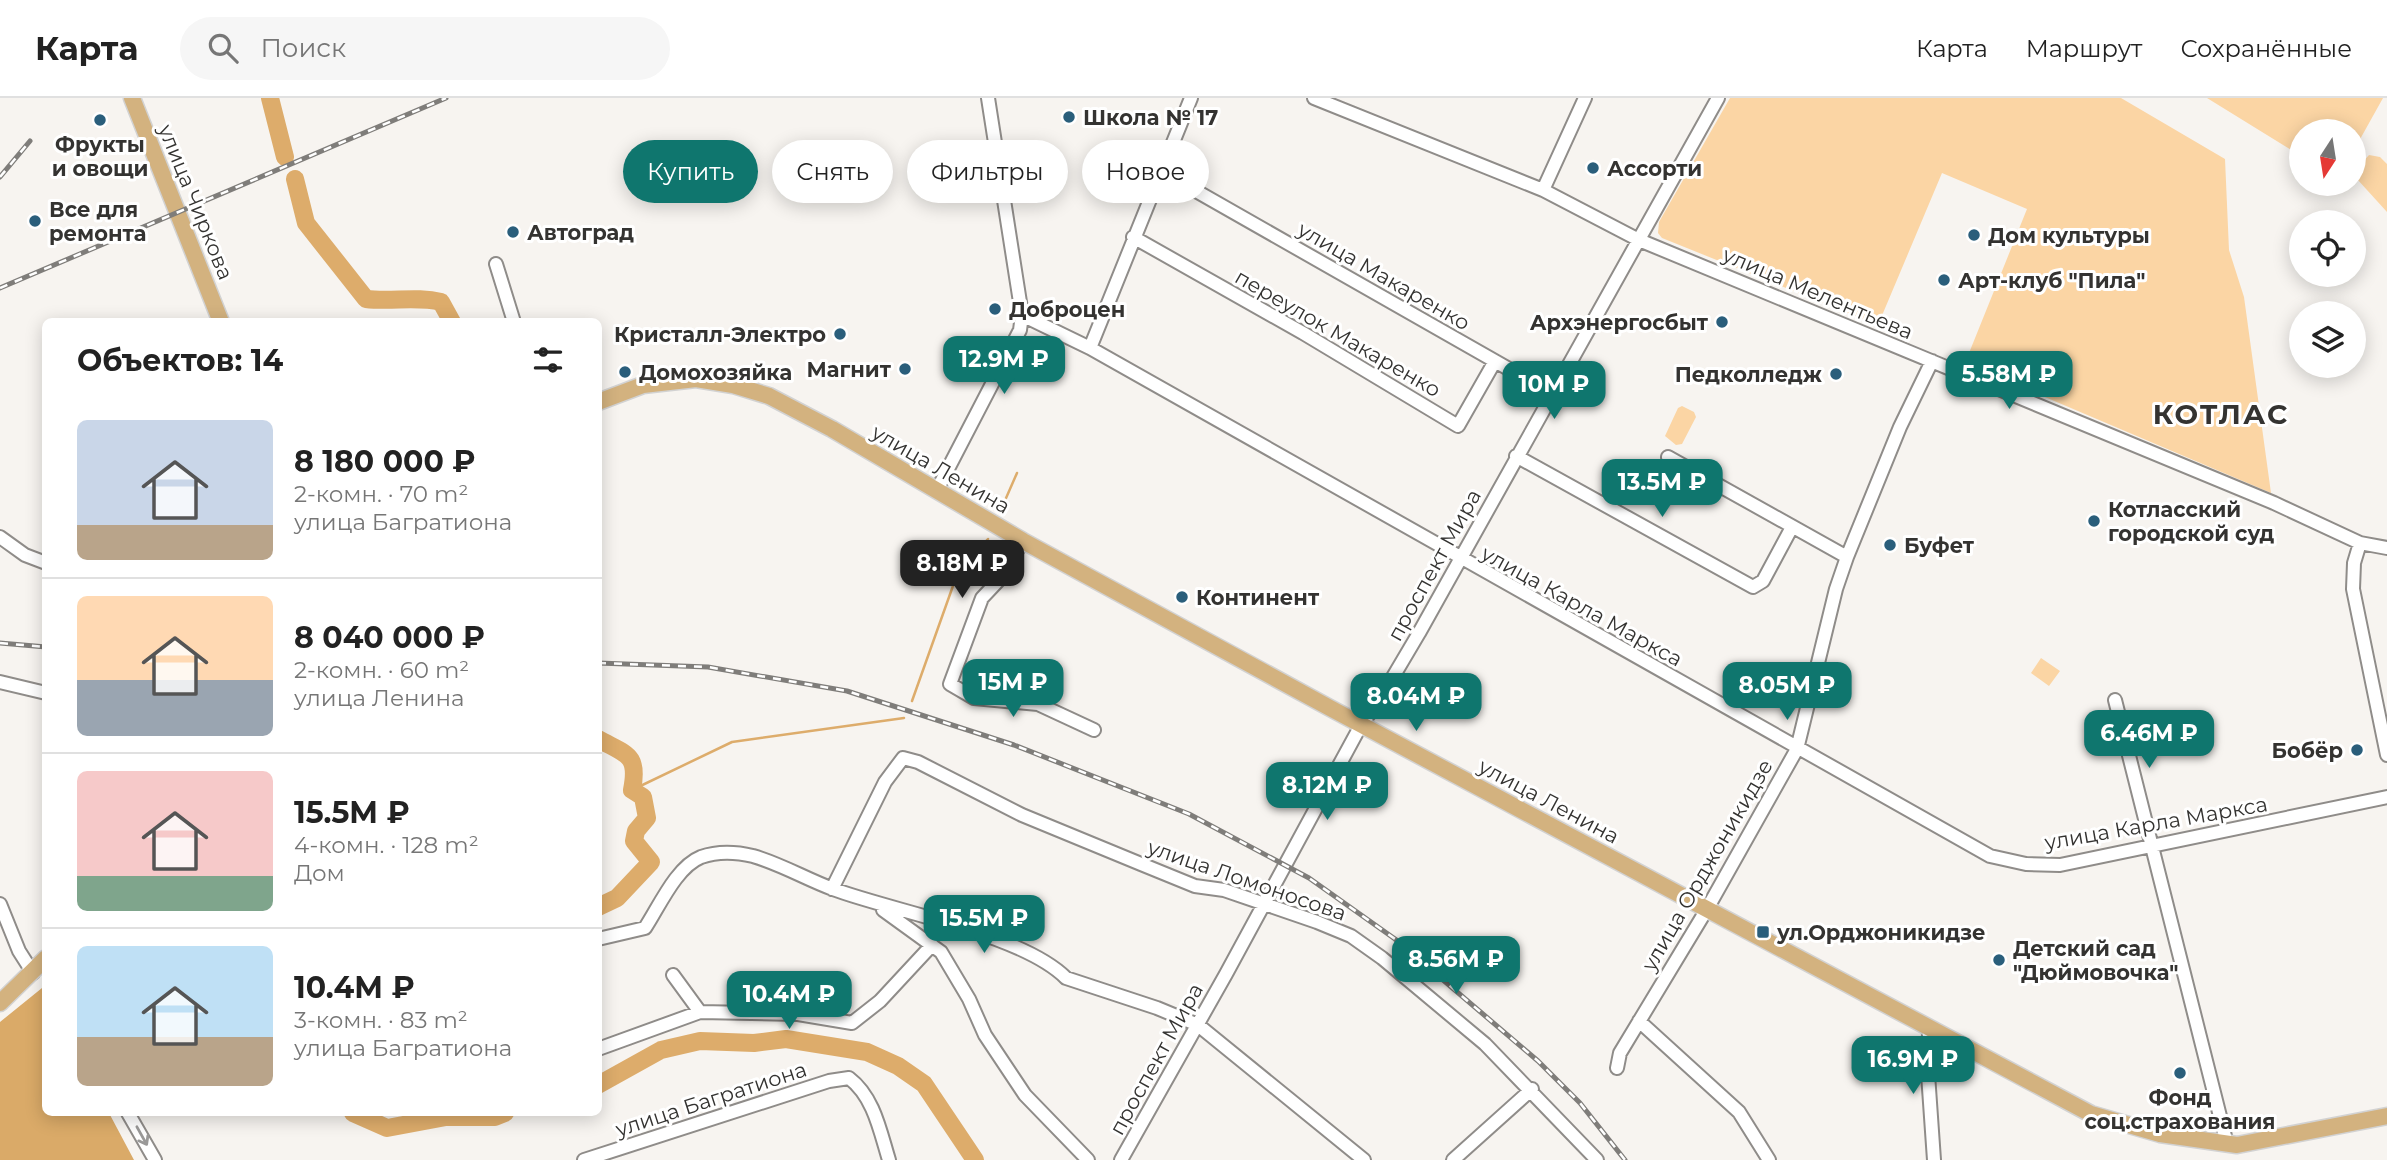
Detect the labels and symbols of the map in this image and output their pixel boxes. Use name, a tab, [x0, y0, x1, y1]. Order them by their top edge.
place label: Школа № 17	[1083, 105, 1218, 130]
marker: Школа № 17	[1061, 109, 1077, 125]
marker: Фрукты и овощи	[92, 112, 108, 128]
north arrow	[2289, 119, 2366, 196]
street label: улица Чиркова	[153, 120, 239, 283]
place label: Фрукты и овощи	[52, 132, 148, 181]
place label: Ассорти	[1607, 156, 1702, 181]
marker: Ассорти	[1585, 160, 1601, 176]
place label: Все для ремонта	[49, 197, 146, 246]
marker: Все для ремонта	[27, 213, 43, 229]
street label: улица Макаренко	[1293, 216, 1474, 335]
place label: Автоград	[527, 220, 634, 245]
place label: Дом культуры	[1988, 223, 2150, 248]
marker: Автоград	[505, 224, 521, 240]
marker: Дом культуры	[1966, 227, 1982, 243]
street label: улица Мелентьева	[1718, 241, 1917, 344]
street label: переулок Макаренко	[1231, 264, 1445, 402]
place label: Арт-клуб "Пила"	[1958, 268, 2145, 293]
marker: Арт-клуб "Пила"	[1936, 272, 1952, 288]
place label: Доброцен	[1009, 297, 1125, 322]
marker: Доброцен	[987, 301, 1003, 317]
place label: Архэнергосбыт	[1530, 310, 1709, 335]
marker: Архэнергосбыт	[1714, 314, 1730, 330]
place label: Кристалл-Электро	[614, 322, 826, 347]
marker: Кристалл-Электро	[832, 326, 848, 342]
pin: 12.9M ₽	[939, 336, 1069, 396]
pin: 5.58M ₽	[1944, 352, 2074, 411]
place label: Магнит	[807, 357, 892, 382]
place label: Домохозяйка	[639, 360, 792, 385]
marker: Магнит	[897, 361, 913, 377]
pin: 10M ₽	[1505, 362, 1603, 421]
place label: Педколледж	[1675, 362, 1823, 387]
marker: Домохозяйка	[617, 364, 633, 380]
marker: Педколледж	[1828, 366, 1844, 382]
district label: КОТЛАС	[2153, 397, 2289, 431]
street label: улица Ленина	[867, 419, 1015, 519]
pin: 13.5M ₽	[1597, 460, 1727, 519]
street label: проспект Мира	[1382, 485, 1486, 645]
place label: Котласский городской суд	[2108, 497, 2274, 546]
marker: Котласский городской суд	[2086, 513, 2102, 529]
place label: Буфет	[1904, 533, 1975, 558]
marker: Буфет	[1882, 537, 1898, 553]
pin: 8.18M ₽	[897, 540, 1027, 600]
street label: улица Карла Маркса	[1476, 540, 1687, 672]
place label: Континент	[1196, 585, 1320, 610]
marker: Континент	[1174, 589, 1190, 605]
pin: 15M ₽	[964, 660, 1062, 719]
pin: 8.05M ₽	[1722, 662, 1852, 722]
pin: 8.04M ₽	[1351, 674, 1481, 733]
pin: 6.46M ₽	[2084, 710, 2214, 770]
place label: Бобёр	[2272, 738, 2343, 763]
marker: Бобёр	[2349, 742, 2365, 758]
street label: улица Ленина	[1474, 753, 1624, 849]
street label: улица Орджоникидзе	[1636, 755, 1778, 976]
pin: 8.12M ₽	[1262, 762, 1392, 822]
street label: улица Карла Маркса	[2042, 791, 2269, 855]
street label: улица Ломоносова	[1143, 834, 1350, 926]
pin: 15.5M ₽	[919, 896, 1049, 955]
place label: ул.Орджоникидзе	[1776, 920, 1985, 945]
marker: ул.Орджоникидзе	[1755, 924, 1771, 940]
pin: 8.56M ₽	[1391, 936, 1521, 996]
place label: Детский сад "Дюймовочка"	[2013, 936, 2179, 985]
marker: Детский сад "Дюймовочка"	[1991, 952, 2007, 968]
pin: 10.4M ₽	[724, 972, 854, 1031]
street label: проспект Мира	[1104, 979, 1208, 1139]
pin: 16.9M ₽	[1848, 1037, 1978, 1096]
street label: улица Багратиона	[611, 1056, 810, 1142]
marker: Фонд соц.страхования	[2172, 1065, 2188, 1081]
place label: Фонд соц.страхования	[2084, 1085, 2276, 1134]
one-way arrow	[135, 1126, 149, 1146]

